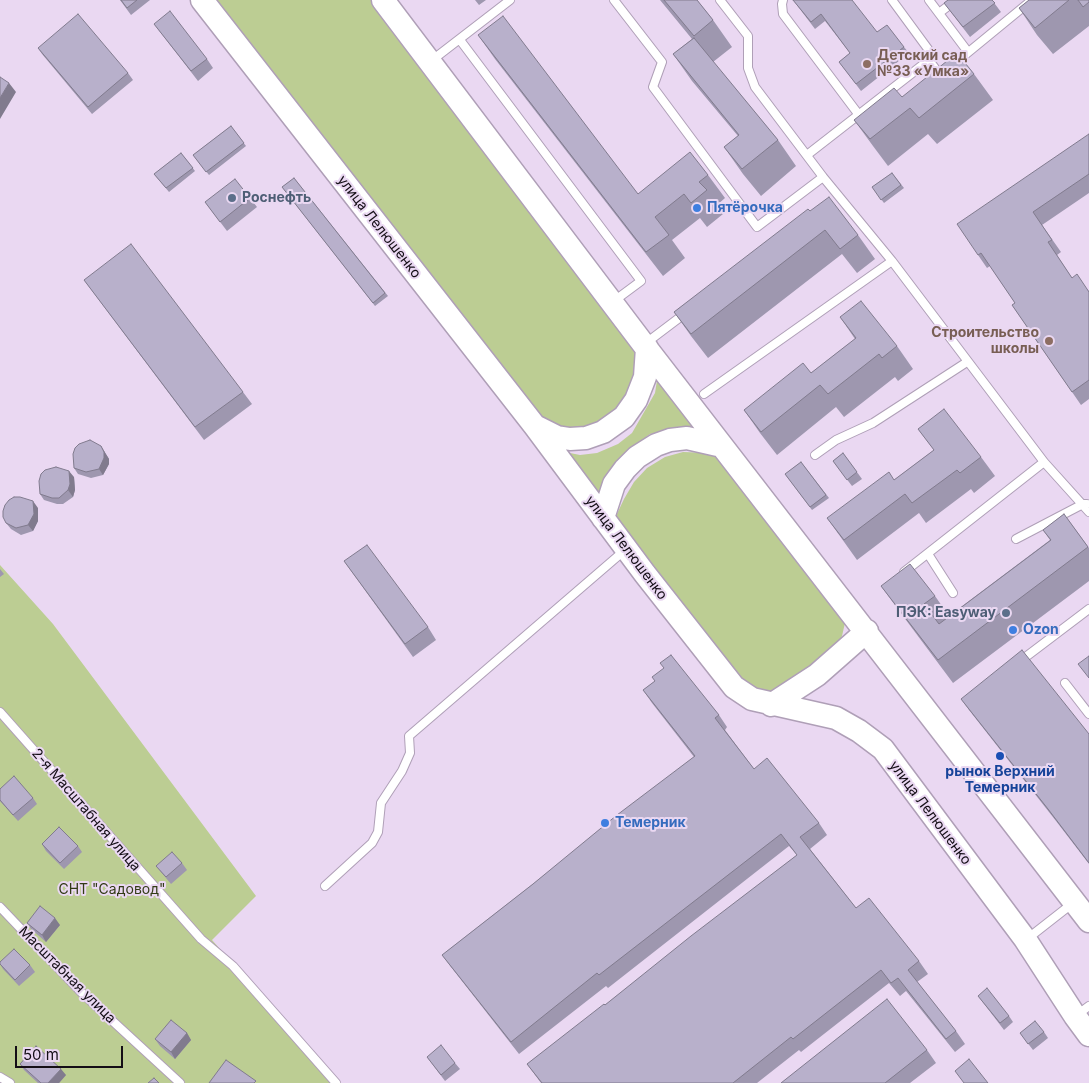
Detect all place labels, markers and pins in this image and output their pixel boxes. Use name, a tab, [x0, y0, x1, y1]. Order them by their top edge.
place label: Детский сад №33 «Умка»	[877, 48, 969, 80]
marker: Детский сад №33 «Умка»	[861, 58, 873, 70]
place label: Роснефть	[242, 190, 311, 206]
marker: Роснефть	[226, 192, 238, 204]
place label: Пятёрочка	[707, 200, 783, 216]
marker: Пятёрочка	[691, 202, 703, 214]
place label: Строительство школы	[931, 325, 1039, 358]
marker: Строительство школы	[1043, 335, 1055, 347]
place label: ПЭК: Easyway	[896, 605, 996, 621]
marker: ПЭК: Easyway	[1000, 607, 1012, 619]
place label: Ozon	[1023, 622, 1059, 638]
marker: Ozon	[1007, 624, 1019, 636]
marker: рынок Верхний Темерник	[994, 750, 1006, 762]
place label: рынок Верхний Темерник	[945, 764, 1055, 796]
place label: Темерник	[615, 815, 686, 831]
marker: Темерник	[599, 817, 611, 829]

